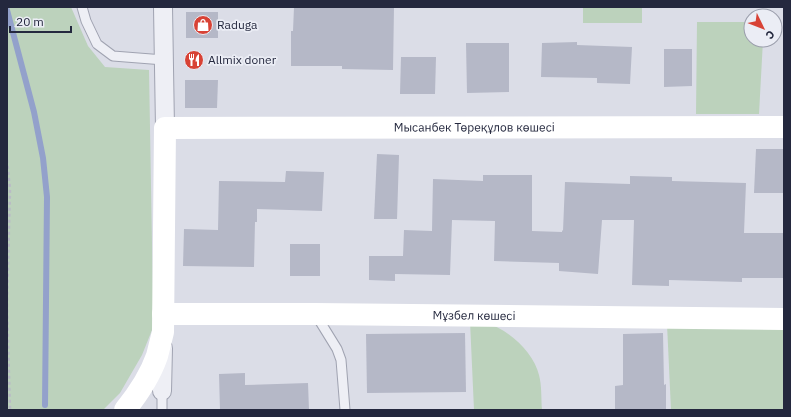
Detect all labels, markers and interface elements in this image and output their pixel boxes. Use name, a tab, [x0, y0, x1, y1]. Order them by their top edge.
scale bar	[10, 8, 71, 34]
north arrow	[743, 8, 783, 48]
text: 20 m	[16, 14, 44, 29]
shop icon: Raduga	[192, 14, 214, 36]
place label: Raduga	[217, 17, 258, 32]
text: С	[763, 27, 778, 42]
restaurant icon: Allmix doner	[183, 49, 205, 71]
place label: Allmix doner	[208, 52, 277, 67]
street label: Мысанбек Төреқұлов көшесі	[394, 119, 555, 135]
street label: Мұзбел көшесі	[432, 307, 516, 323]

